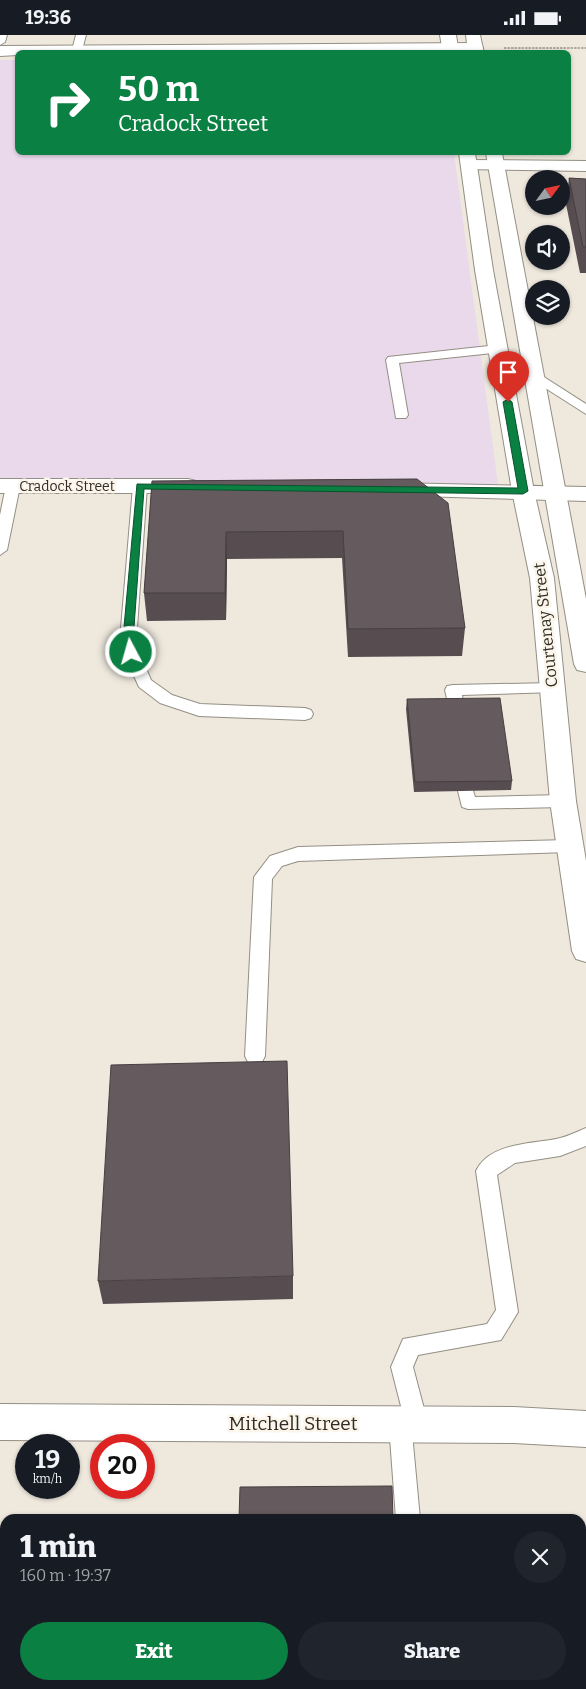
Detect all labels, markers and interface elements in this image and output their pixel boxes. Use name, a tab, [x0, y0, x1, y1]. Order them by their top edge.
text: 19:36	[25, 6, 71, 29]
text: 50 m	[118, 68, 199, 110]
icon: right	[35, 70, 100, 135]
text: Cradock Street	[118, 110, 268, 137]
north arrow	[525, 170, 570, 215]
map controls	[525, 170, 570, 325]
button: sound	[525, 225, 570, 270]
button: layers	[525, 280, 570, 325]
pin	[487, 351, 529, 402]
icon: arrive	[494, 358, 522, 386]
street label: Cradock Street	[19, 478, 115, 495]
street label: Courtenay Street	[529, 561, 562, 688]
position arrow	[104, 625, 156, 677]
street label: Mitchell Street	[228, 1412, 358, 1435]
speed limit sign: 20	[90, 1434, 155, 1499]
text: 19	[35, 1445, 60, 1475]
text: km/h	[33, 1472, 62, 1486]
text: 1 min	[20, 1529, 96, 1565]
button: close	[514, 1531, 566, 1583]
text: 160 m · 19:37	[20, 1566, 111, 1585]
button: Exit	[20, 1622, 288, 1680]
button: Share	[298, 1622, 566, 1680]

